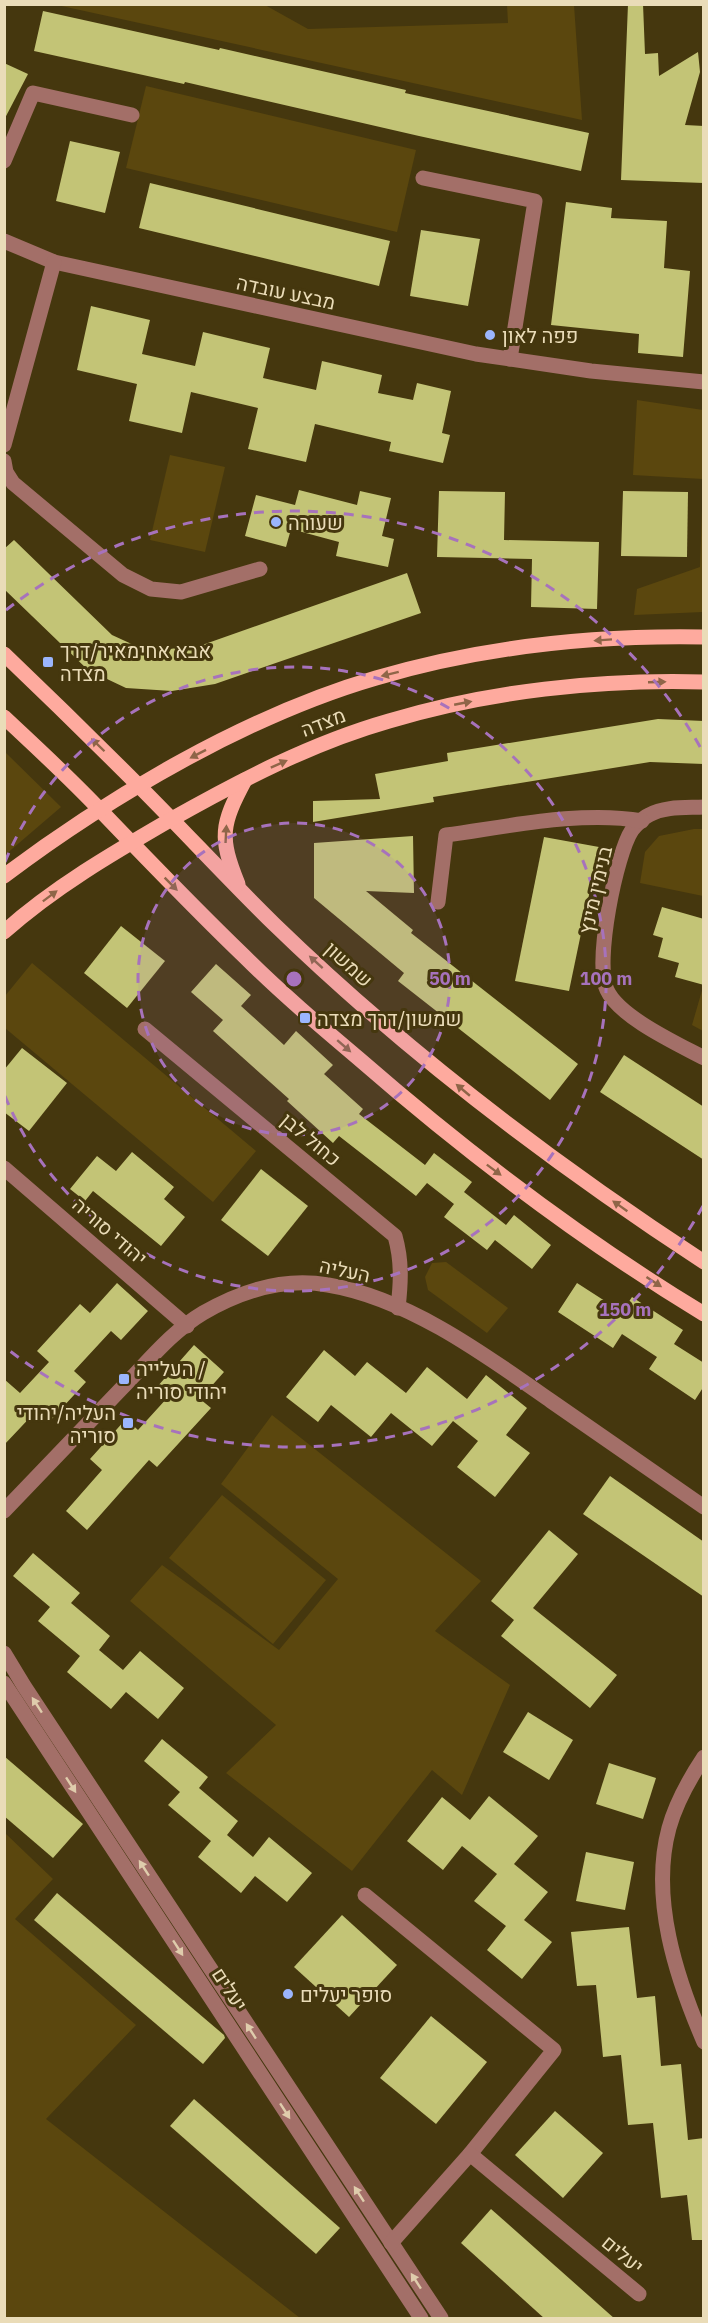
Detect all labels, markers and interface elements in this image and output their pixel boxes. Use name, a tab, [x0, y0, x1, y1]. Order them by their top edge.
street label: מבצע עובדה	[234, 268, 338, 316]
place label: פפה לאון	[502, 322, 578, 349]
marker: פפה לאון	[483, 328, 497, 342]
place label: שעורה	[288, 509, 343, 536]
marker: שעורה	[269, 515, 283, 529]
one-way arrow	[594, 636, 613, 645]
place label: אבא אחימאיר/דרך מצדה	[60, 637, 211, 687]
marker: אבא אחימאיר/דרך מצדה	[41, 655, 55, 669]
one-way arrow	[381, 670, 399, 680]
one-way arrow	[647, 678, 666, 687]
one-way arrow	[454, 698, 473, 707]
street label: מצדה	[297, 701, 349, 743]
one-way arrow	[91, 739, 105, 753]
one-way arrow	[189, 749, 206, 759]
one-way arrow	[270, 759, 287, 768]
one-way arrow	[222, 825, 231, 844]
street label: בנימין מינץ	[572, 843, 618, 937]
one-way arrow	[164, 876, 178, 890]
one-way arrow	[43, 891, 58, 903]
street label: שמשון	[319, 935, 379, 993]
one-way arrow	[309, 956, 324, 969]
text: 50 m	[429, 967, 471, 990]
text: 100 m	[580, 967, 632, 990]
centre of rings	[284, 969, 304, 989]
place label: שמשון/דרך מצדה	[317, 1005, 461, 1032]
marker: שמשון/דרך מצדה	[298, 1011, 312, 1025]
one-way arrow	[336, 1039, 351, 1052]
one-way arrow	[456, 1084, 471, 1097]
street label: כחול לבן	[275, 1106, 347, 1172]
one-way arrow	[486, 1164, 502, 1176]
street label: יהודי סוריה	[67, 1191, 153, 1271]
one-way arrow	[612, 1201, 628, 1212]
street label: העליה	[317, 1251, 373, 1289]
one-way arrow	[646, 1276, 662, 1287]
text: 150 m	[599, 1298, 651, 1321]
place label: העלייה / יהודי סוריה	[136, 1355, 227, 1405]
marker: העלייה / יהודי סוריה	[117, 1372, 131, 1386]
place label: העליה/יהודי סוריה	[17, 1399, 116, 1449]
marker: העליה/יהודי סוריה	[121, 1416, 135, 1430]
one-way arrow	[31, 1698, 43, 1714]
one-way arrow	[65, 1776, 77, 1792]
one-way arrow	[139, 1860, 150, 1876]
one-way arrow	[172, 1939, 184, 1955]
street label: יעלים	[206, 1962, 254, 2016]
place label: סופר יעלים	[300, 1981, 392, 2008]
marker: סופר יעלים	[281, 1987, 295, 2001]
one-way arrow	[246, 2023, 257, 2039]
one-way arrow	[279, 2102, 290, 2119]
one-way arrow	[354, 2186, 365, 2202]
street label: יעלים	[596, 2229, 650, 2279]
one-way arrow	[410, 2273, 422, 2289]

